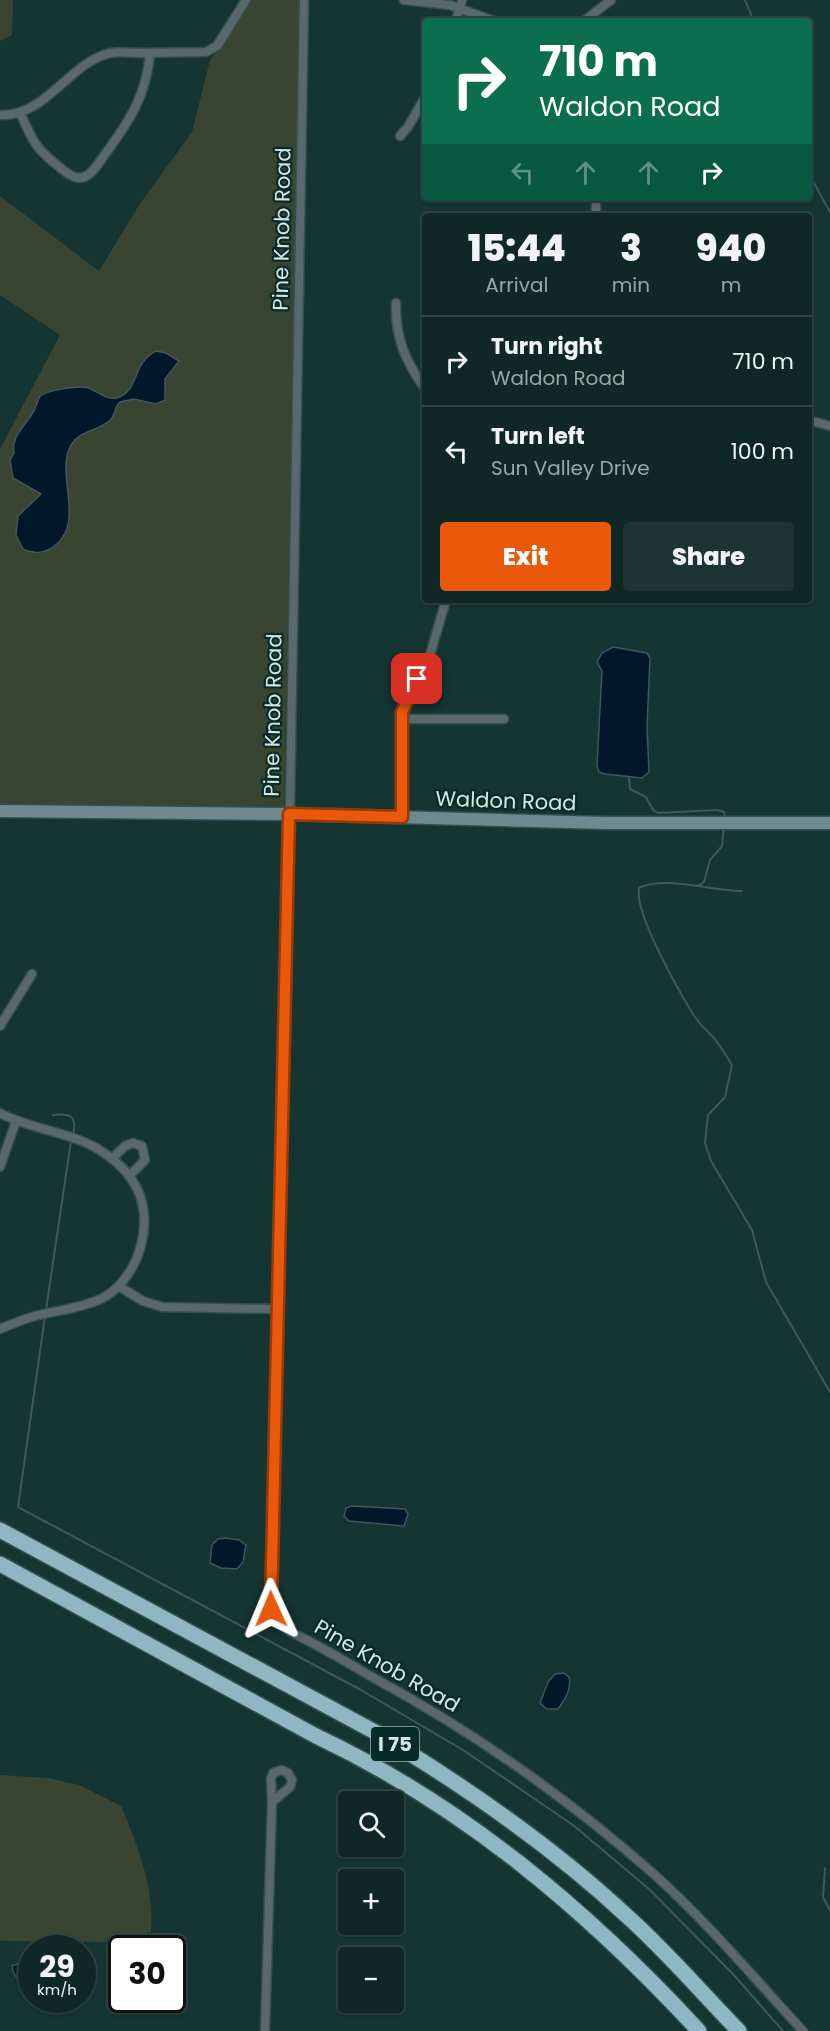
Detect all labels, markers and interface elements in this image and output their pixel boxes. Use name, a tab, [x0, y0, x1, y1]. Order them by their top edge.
text: 710 m	[539, 32, 658, 91]
icon: right	[440, 42, 518, 120]
text: Waldon Road	[539, 88, 720, 125]
street label: Pine Knob Road	[266, 147, 297, 311]
icon: left	[506, 156, 539, 189]
icon: ahead	[569, 156, 602, 189]
icon: ahead	[632, 156, 665, 189]
icon: right	[695, 156, 728, 189]
text: 15:44	[468, 223, 566, 274]
text: 3	[620, 223, 642, 274]
text: 940	[696, 223, 766, 274]
text: Arrival	[485, 271, 548, 299]
text: min	[612, 271, 650, 299]
text: m	[721, 271, 741, 299]
text: Turn right	[491, 331, 602, 362]
icon: right	[440, 345, 473, 378]
text: 710 m	[733, 346, 794, 377]
text: Waldon Road	[491, 364, 625, 392]
text: Turn left	[491, 421, 585, 452]
icon: left	[440, 435, 473, 468]
text: 100 m	[731, 436, 794, 467]
text: Sun Valley Drive	[491, 454, 650, 482]
button: Exit	[440, 522, 611, 591]
button: Share	[623, 522, 794, 591]
street label: Pine Knob Road	[257, 633, 288, 797]
pin	[391, 653, 442, 704]
icon: arrive	[400, 662, 433, 695]
street label: Waldon Road	[435, 784, 577, 817]
position arrow	[239, 1577, 303, 1641]
street label: Pine Knob Road	[309, 1612, 465, 1719]
road number: I 75	[371, 1727, 419, 1761]
map controls	[338, 1791, 404, 2013]
button: search	[338, 1791, 404, 1857]
button: +	[338, 1869, 404, 1935]
speed limit sign: 30	[108, 1935, 186, 2013]
text: 29	[39, 1945, 75, 1988]
button: −	[338, 1947, 404, 2013]
text: km/h	[37, 1979, 77, 2000]

